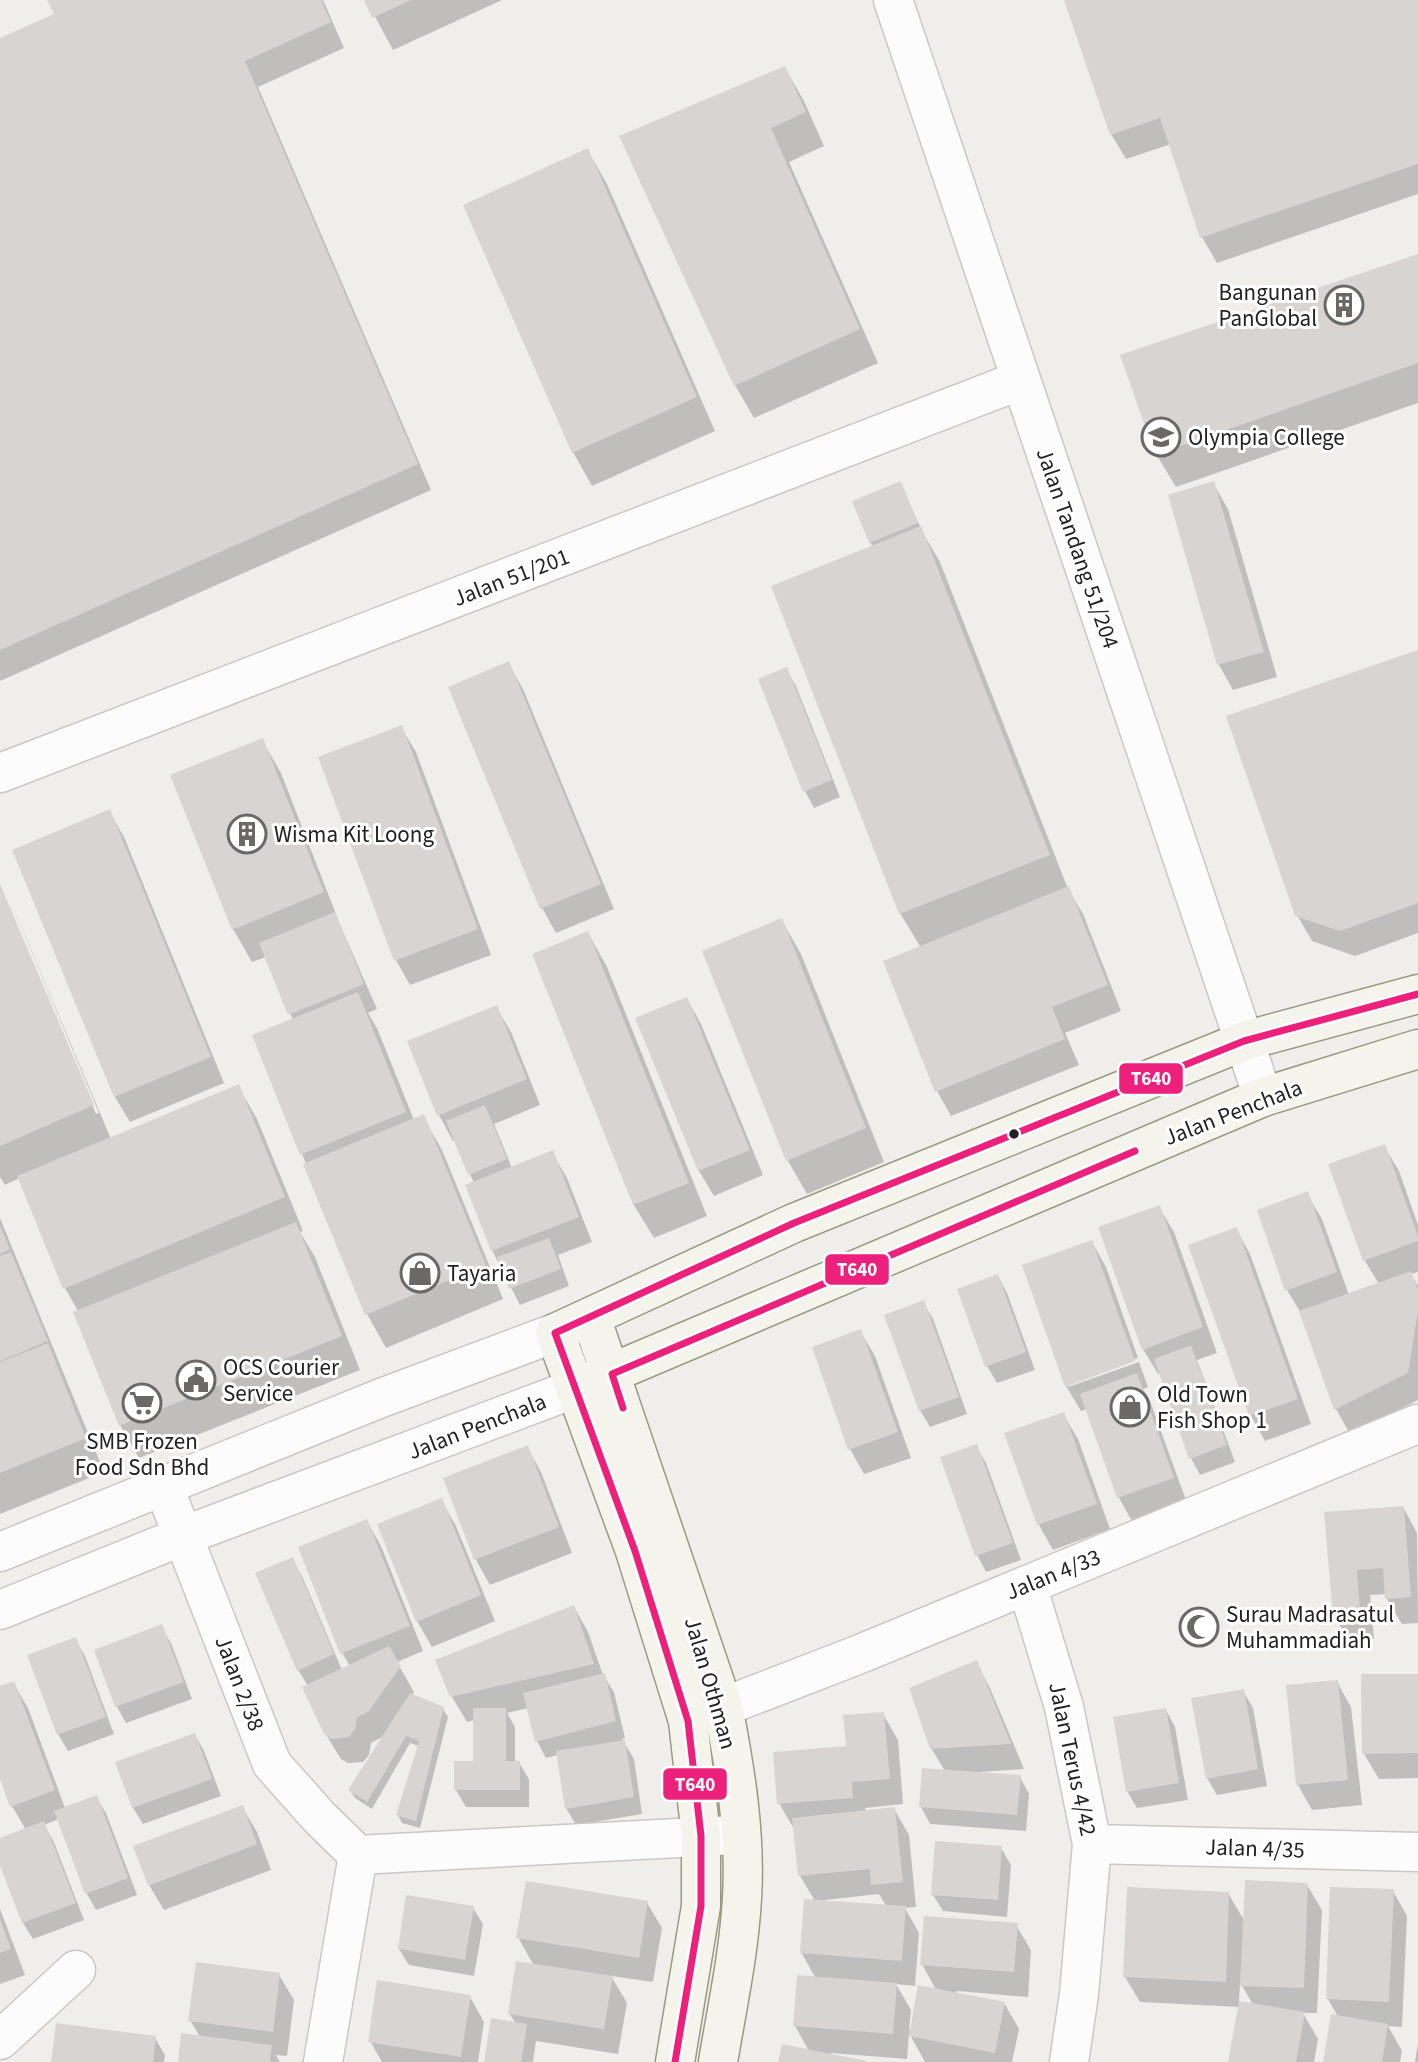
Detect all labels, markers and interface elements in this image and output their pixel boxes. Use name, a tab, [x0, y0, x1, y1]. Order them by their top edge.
place label: Bangunan PanGlobal	[1218, 276, 1317, 335]
building icon: Bangunan PanGlobal	[1323, 284, 1365, 326]
school or university icon: Olympia College	[1140, 416, 1182, 458]
place label: Olympia College	[1188, 421, 1345, 454]
street label: Jalan Tandang 51/204	[1028, 443, 1127, 653]
street label: Jalan 51/201	[448, 540, 574, 615]
building icon: Wisma Kit Loong	[226, 813, 268, 855]
place label: Wisma Kit Loong	[274, 818, 434, 851]
line badge: T640	[1118, 1062, 1184, 1095]
text: T640	[1131, 1066, 1171, 1093]
street label: Jalan Penchala	[1159, 1071, 1307, 1154]
unlabelled marker	[1007, 1127, 1021, 1141]
shop icon: Tayaria	[399, 1252, 441, 1294]
line badge: T640	[824, 1253, 890, 1286]
place label: Tayaria	[447, 1257, 516, 1290]
text: T640	[837, 1257, 877, 1284]
place label: OCS Courier Service	[223, 1351, 340, 1410]
public building icon: OCS Courier Service	[175, 1359, 217, 1401]
place label: Old Town Fish Shop 1	[1157, 1378, 1267, 1437]
supermarket icon: SMB Frozen Food Sdn Bhd	[121, 1382, 163, 1424]
street label: Jalan Penchala	[403, 1385, 551, 1468]
shop icon: Old Town Fish Shop 1	[1109, 1386, 1151, 1428]
place label: SMB Frozen Food Sdn Bhd	[75, 1425, 209, 1484]
street label: Jalan 4/33	[1001, 1541, 1106, 1608]
place label: Surau Madrasatul Muhammadiah	[1226, 1598, 1394, 1657]
mosque icon: Surau Madrasatul Muhammadiah	[1178, 1606, 1220, 1648]
street label: Jalan Othman	[676, 1613, 745, 1753]
street label: Jalan 2/38	[206, 1631, 273, 1736]
street label: Jalan Terus 4/42	[1040, 1679, 1105, 1839]
line badge: T640	[662, 1767, 728, 1801]
text: T640	[675, 1772, 715, 1799]
street label: Jalan 4/35	[1205, 1830, 1305, 1867]

